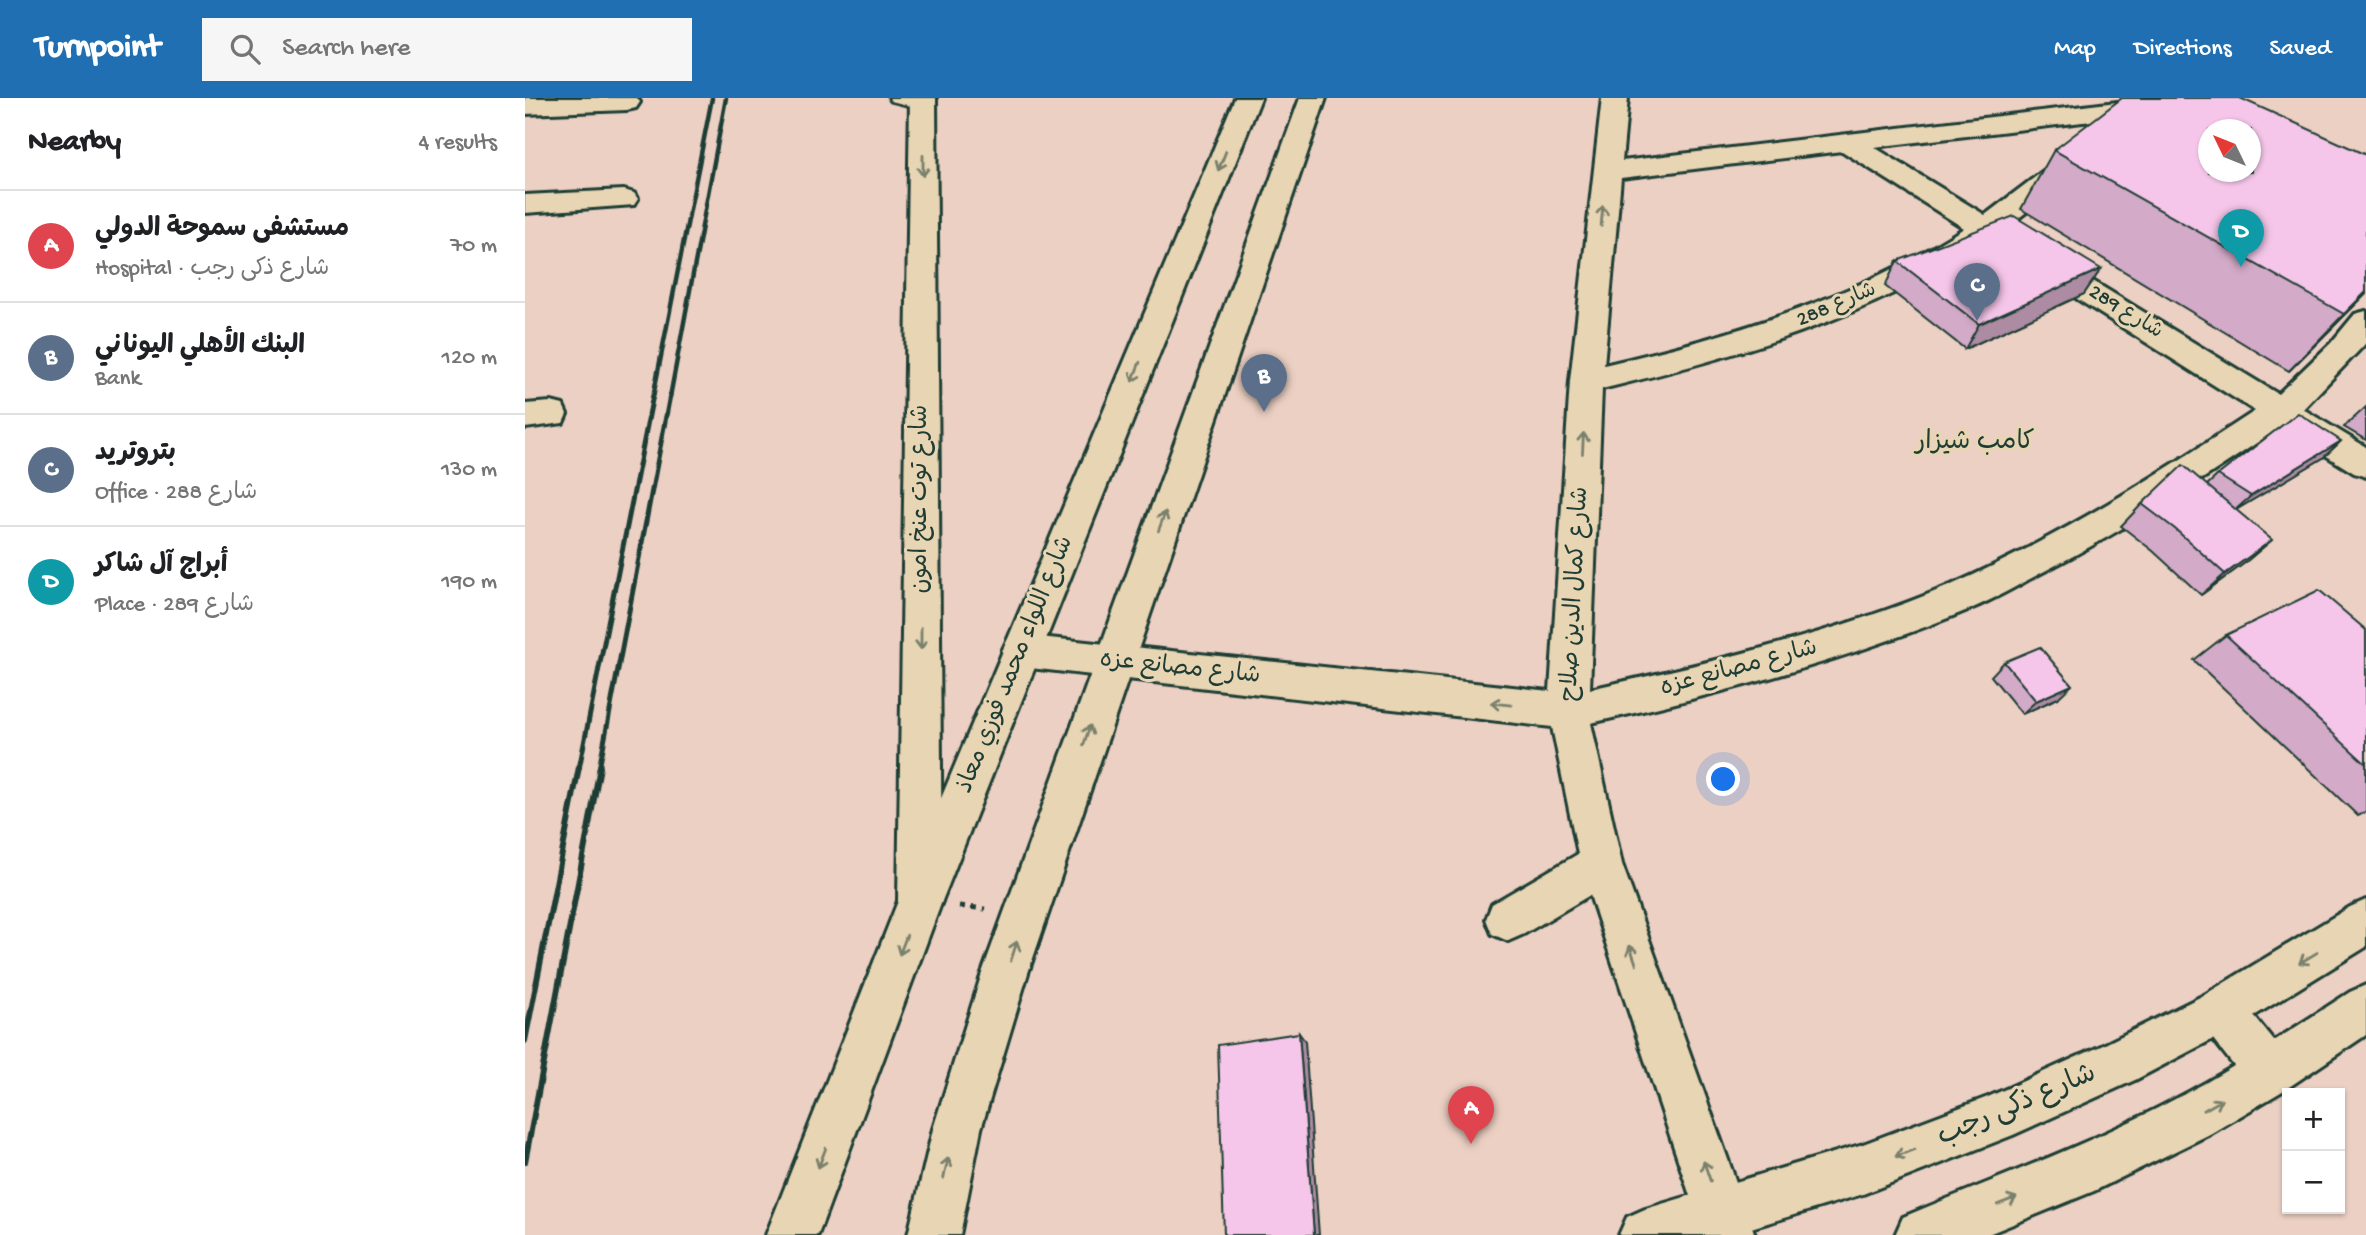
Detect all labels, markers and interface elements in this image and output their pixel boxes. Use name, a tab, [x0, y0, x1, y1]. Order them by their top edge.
search box	[202, 18, 692, 81]
text: Turnpoint	[35, 30, 160, 68]
icon: search	[226, 30, 264, 68]
text: Search here	[282, 34, 410, 65]
text: Map	[2054, 35, 2096, 64]
text: Directions	[2134, 35, 2232, 64]
text: Saved	[2270, 35, 2331, 64]
north arrow	[2198, 119, 2261, 182]
text: Nearby	[28, 126, 121, 161]
text: 4 results	[418, 130, 497, 157]
one-way arrow	[1215, 150, 1228, 172]
one-way arrow	[916, 154, 929, 177]
one-way arrow	[1596, 205, 1609, 228]
pin: D	[2218, 209, 2264, 267]
text: مستشفى سموحة الدولي	[95, 215, 349, 246]
text: A	[44, 233, 58, 260]
text: 70 m	[450, 233, 497, 260]
text: Hospital · شارع ذكى رجب	[95, 256, 329, 283]
pin: C	[1954, 263, 2000, 321]
street label: شارع 288	[1794, 278, 1880, 334]
street label: شارع 289	[2083, 280, 2167, 346]
text: البنك الأهلي اليوناني	[95, 332, 305, 363]
text: B	[45, 345, 57, 372]
text: 120 m	[442, 345, 497, 372]
pin: B	[1241, 354, 1287, 412]
one-way arrow	[1129, 360, 1142, 382]
text: Bank	[95, 366, 141, 393]
street label: شارع توت عنخ امون	[907, 405, 936, 593]
district label: كامب شيزار	[1913, 428, 2035, 459]
one-way arrow	[1577, 432, 1590, 455]
text: بتروتريد	[95, 439, 176, 470]
text: C	[45, 457, 57, 484]
text: 130 m	[441, 457, 497, 484]
text: Office · شارع 288	[95, 480, 257, 507]
street label: شارع كمال الدين صلاح	[1556, 486, 1596, 702]
one-way arrow	[1157, 510, 1169, 532]
street label: شارع اللواء محمد فوزي معاذ	[951, 532, 1081, 798]
text: أبراج آل شاكر	[95, 551, 227, 582]
text: D	[44, 569, 59, 596]
text: 190 m	[441, 569, 497, 596]
text: Place · شارع 289	[95, 592, 254, 619]
one-way arrow	[914, 627, 928, 650]
street label: شارع مصانع عزه	[1657, 634, 1821, 704]
street label: شارع مصانع عزه	[1098, 646, 1262, 692]
one-way arrow	[1491, 697, 1513, 710]
one-way arrow	[1082, 725, 1094, 747]
your location	[1706, 762, 1740, 796]
one-way arrow	[895, 934, 908, 956]
one-way arrow	[1009, 940, 1021, 962]
one-way arrow	[1625, 945, 1638, 967]
one-way arrow	[2298, 951, 2318, 965]
street label: شارع ذكى رجب	[1933, 1058, 2101, 1154]
pin: A	[1448, 1086, 1494, 1144]
map controls	[2282, 1088, 2345, 1214]
button: +	[2282, 1088, 2345, 1151]
one-way arrow	[2202, 1098, 2222, 1112]
one-way arrow	[814, 1147, 827, 1169]
one-way arrow	[1895, 1147, 1917, 1160]
button: −	[2282, 1151, 2345, 1214]
one-way arrow	[940, 1157, 954, 1180]
one-way arrow	[1700, 1160, 1712, 1182]
one-way arrow	[1996, 1194, 2017, 1207]

